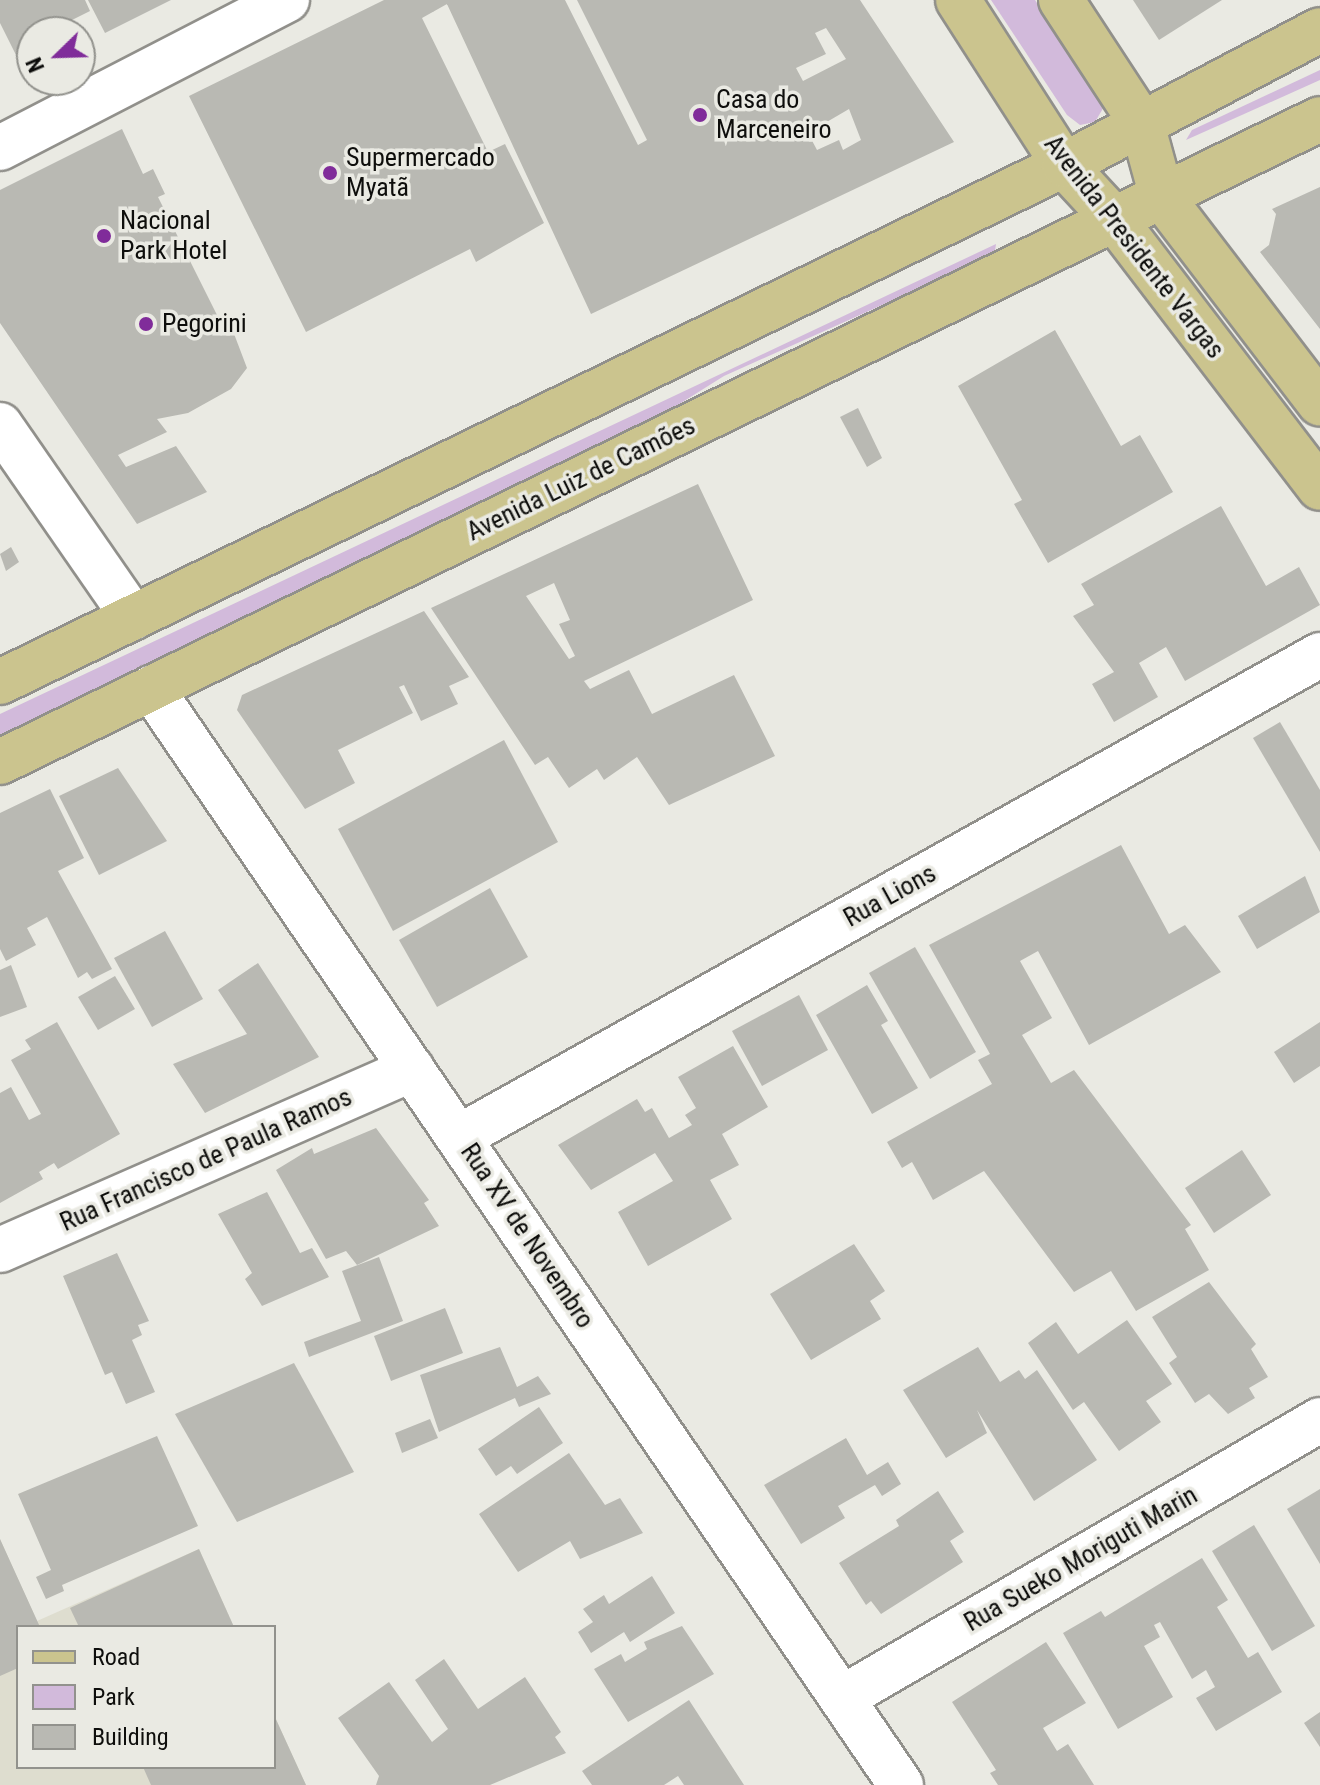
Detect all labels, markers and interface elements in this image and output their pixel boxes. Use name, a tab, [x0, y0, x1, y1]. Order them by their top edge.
north arrow	[16, 16, 96, 96]
text: N	[21, 54, 49, 76]
place label: Casa do Marceneiro	[716, 84, 831, 146]
marker: Casa do Marceneiro	[691, 106, 709, 124]
street label: Avenida Presidente Vargas	[1037, 129, 1231, 365]
place label: Supermercado Myatã	[346, 142, 495, 204]
marker: Supermercado Myatã	[321, 164, 339, 182]
place label: Nacional Park Hotel	[120, 205, 227, 266]
marker: Nacional Park Hotel	[95, 227, 113, 245]
place label: Pegorini	[162, 308, 247, 340]
marker: Pegorini	[137, 315, 155, 333]
street label: Avenida Luiz de Camões	[462, 410, 700, 548]
street label: Rua Lions	[838, 858, 942, 934]
street label: Rua Francisco de Paula Ramos	[55, 1082, 357, 1238]
street label: Rua XV de Novembro	[454, 1138, 600, 1334]
street label: Rua Sueko Moriguti Marin	[959, 1480, 1203, 1638]
legend	[16, 1625, 276, 1769]
text: Road	[92, 1643, 140, 1671]
text: Park	[92, 1683, 135, 1711]
text: Building	[92, 1723, 169, 1751]

